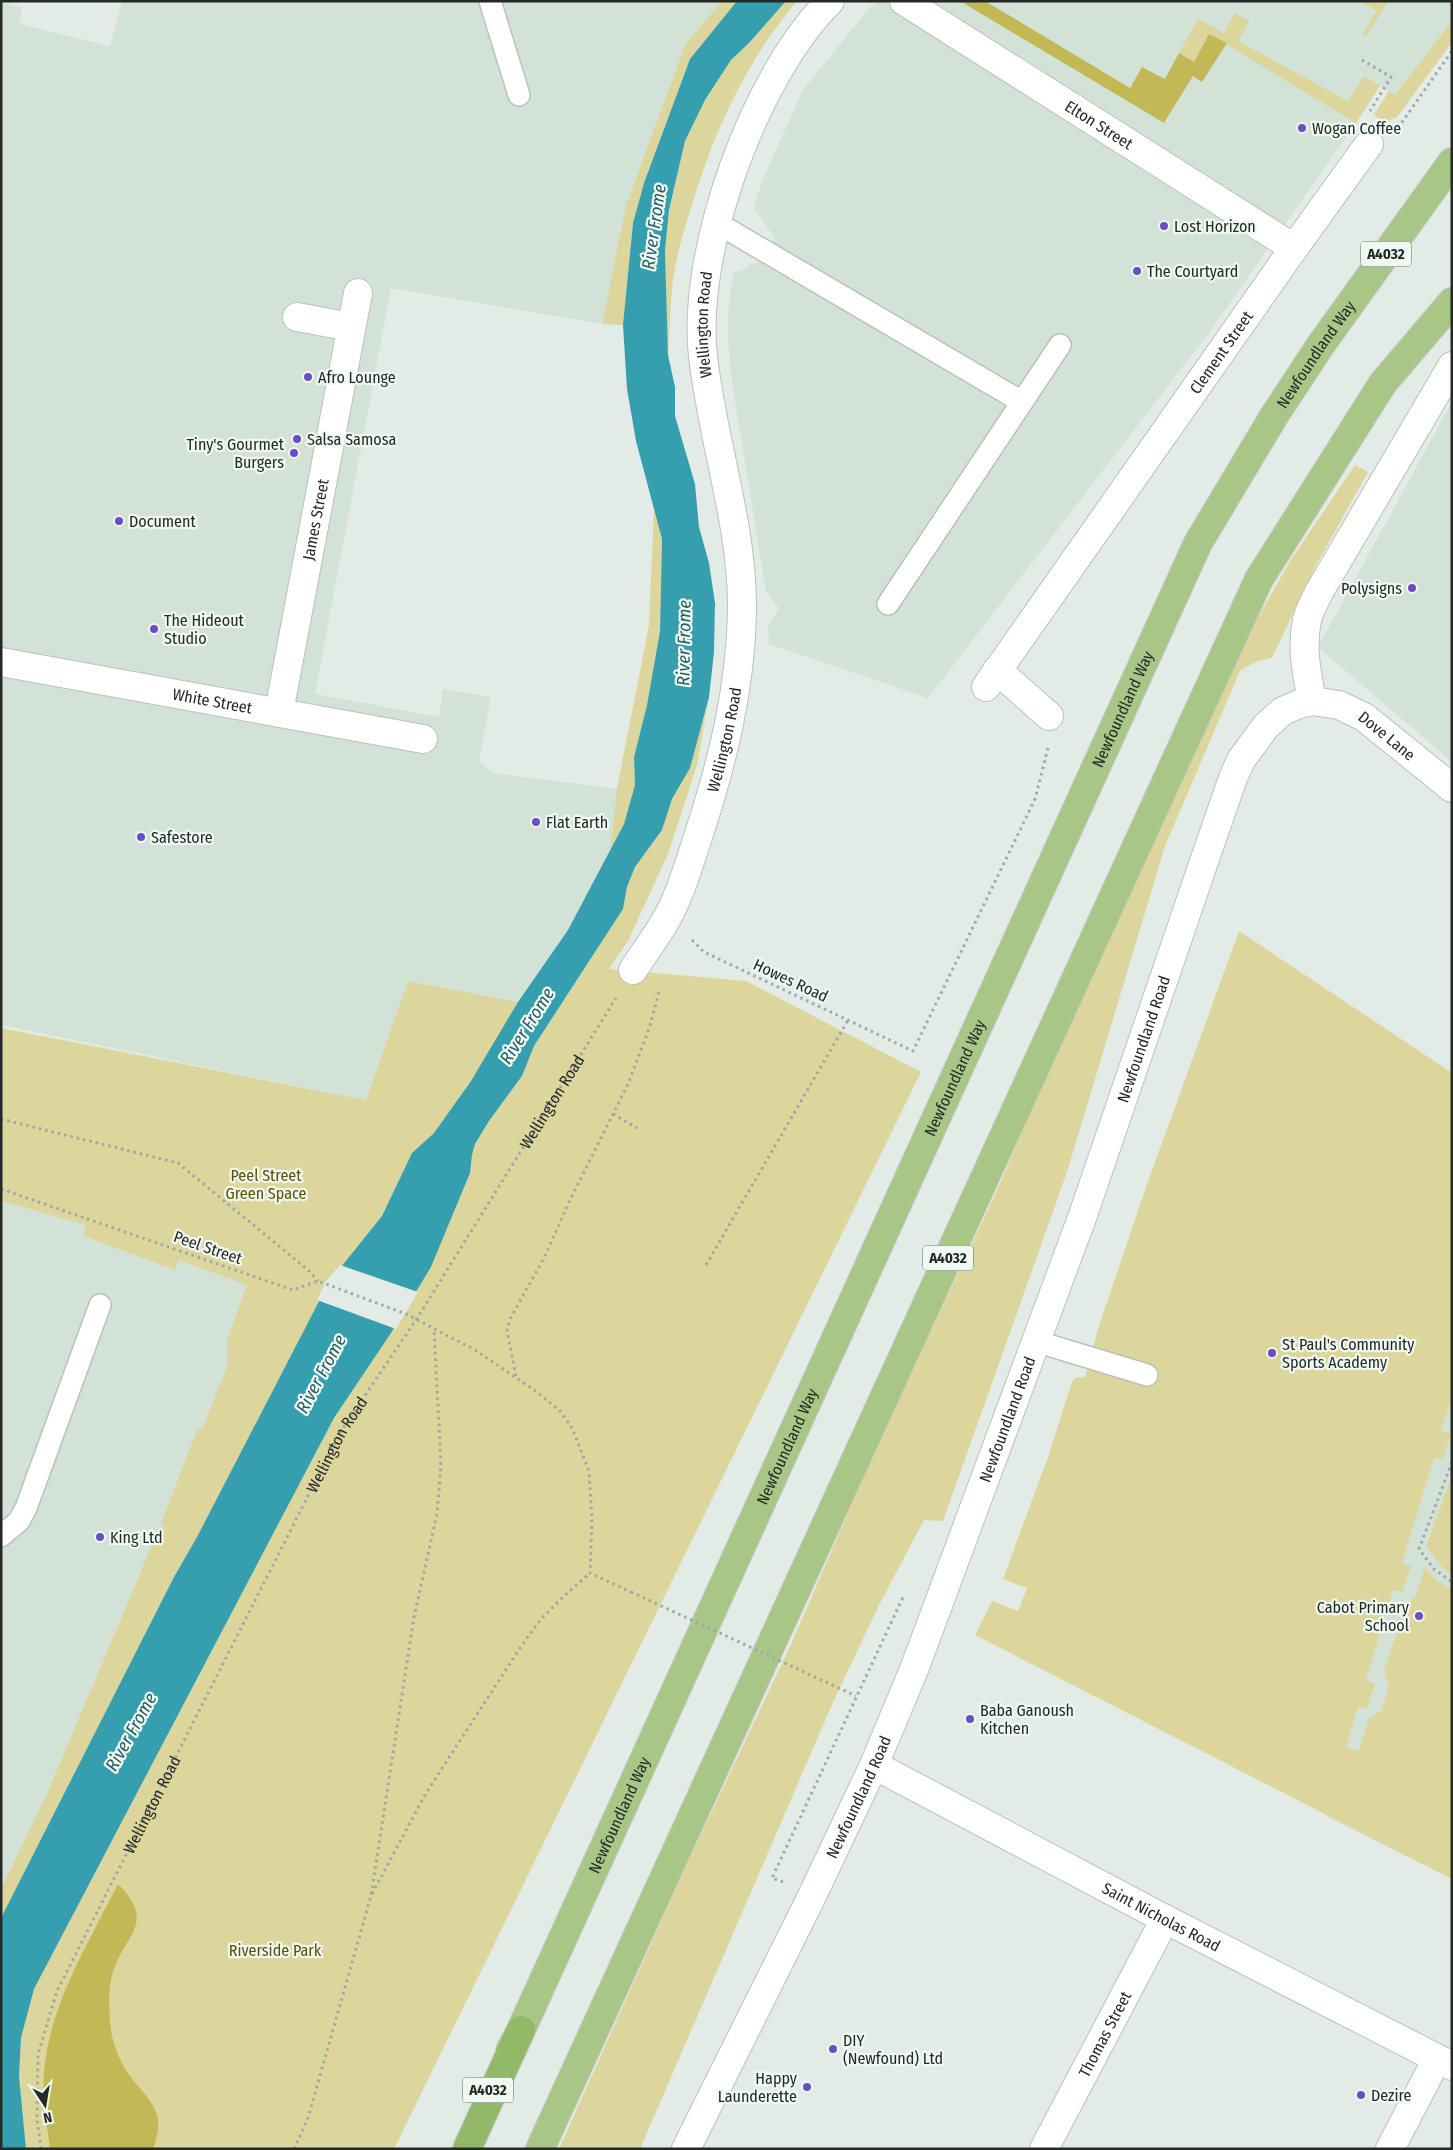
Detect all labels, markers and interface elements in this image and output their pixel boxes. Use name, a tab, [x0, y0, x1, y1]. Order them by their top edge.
street label: Elton Street	[1061, 96, 1137, 154]
place label: Wogan Coffee	[1312, 119, 1401, 138]
marker: Wogan Coffee	[1296, 122, 1308, 134]
water label: River Frome	[637, 183, 671, 271]
place label: Lost Horizon	[1174, 217, 1256, 236]
marker: Lost Horizon	[1158, 220, 1170, 232]
road number: A4032	[1361, 242, 1411, 266]
place label: The Courtyard	[1147, 262, 1238, 281]
marker: The Courtyard	[1131, 265, 1143, 277]
street label: Wellington Road	[693, 270, 716, 379]
street label: Newfoundland Way	[1273, 297, 1360, 412]
street label: Clement Street	[1186, 307, 1257, 398]
place label: Afro Lounge	[318, 368, 396, 387]
marker: Afro Lounge	[302, 371, 314, 383]
place label: Salsa Samosa	[307, 430, 396, 449]
marker: Salsa Samosa	[291, 433, 303, 445]
place label: Tiny's Gourmet Burgers	[186, 435, 285, 472]
marker: Tiny's Gourmet Burgers	[288, 447, 300, 459]
street label: James Street	[299, 476, 333, 562]
place label: Document	[129, 512, 196, 531]
marker: Document	[113, 515, 125, 527]
place label: Polysigns	[1341, 579, 1402, 598]
marker: Polysigns	[1406, 582, 1418, 594]
water label: River Frome	[672, 599, 696, 686]
place label: The Hideout Studio	[164, 611, 244, 648]
marker: The Hideout Studio	[148, 623, 160, 635]
street label: Newfoundland Way	[1088, 647, 1158, 771]
street label: White Street	[171, 685, 254, 718]
street label: Wellington Road	[703, 686, 745, 794]
street label: Dove Lane	[1354, 707, 1419, 765]
place label: Flat Earth	[546, 813, 608, 832]
marker: Flat Earth	[530, 816, 542, 828]
place label: Safestore	[151, 828, 213, 847]
marker: Safestore	[135, 831, 147, 843]
street label: Howes Road	[750, 955, 831, 1006]
street label: Newfoundland Road	[1113, 973, 1174, 1105]
water label: River Frome	[495, 983, 559, 1068]
street label: Newfoundland Way	[920, 1016, 990, 1139]
street label: Wellington Road	[516, 1051, 588, 1152]
park label: Peel Street Green Space	[226, 1166, 307, 1203]
street label: Peel Street	[171, 1227, 245, 1268]
road number: A4032	[923, 1246, 973, 1270]
water label: River Frome	[291, 1331, 351, 1417]
place label: St Paul's Community Sports Academy	[1282, 1335, 1415, 1372]
marker: St Paul's Community Sports Academy	[1266, 1347, 1278, 1359]
street label: Newfoundland Road	[976, 1354, 1040, 1485]
street label: Newfoundland Way	[752, 1385, 822, 1508]
street label: Wellington Road	[302, 1393, 371, 1496]
place label: King Ltd	[110, 1528, 162, 1547]
marker: King Ltd	[94, 1531, 106, 1543]
place label: Cabot Primary School	[1317, 1598, 1410, 1635]
marker: Cabot Primary School	[1413, 1610, 1425, 1622]
water label: River Frome	[101, 1689, 162, 1775]
place label: Baba Ganoush Kitchen	[980, 1701, 1074, 1738]
marker: Baba Ganoush Kitchen	[964, 1713, 976, 1725]
street label: Newfoundland Road	[822, 1733, 895, 1861]
street label: Wellington Road	[119, 1753, 185, 1857]
street label: Newfoundland Way	[585, 1753, 654, 1876]
street label: Saint Nicholas Road	[1099, 1879, 1223, 1956]
park label: Riverside Park	[229, 1941, 322, 1960]
street label: Thomas Street	[1075, 1987, 1136, 2080]
place label: DIY (Newfound) Ltd	[843, 2031, 943, 2068]
marker: DIY (Newfound) Ltd	[827, 2043, 839, 2055]
place label: Happy Launderette	[718, 2069, 798, 2106]
road number: A4032	[463, 2078, 513, 2102]
north arrow	[20, 2080, 70, 2130]
marker: Happy Launderette	[801, 2081, 813, 2093]
place label: Dezire	[1371, 2086, 1412, 2105]
marker: Dezire	[1355, 2089, 1367, 2101]
text: N	[42, 2108, 53, 2126]

